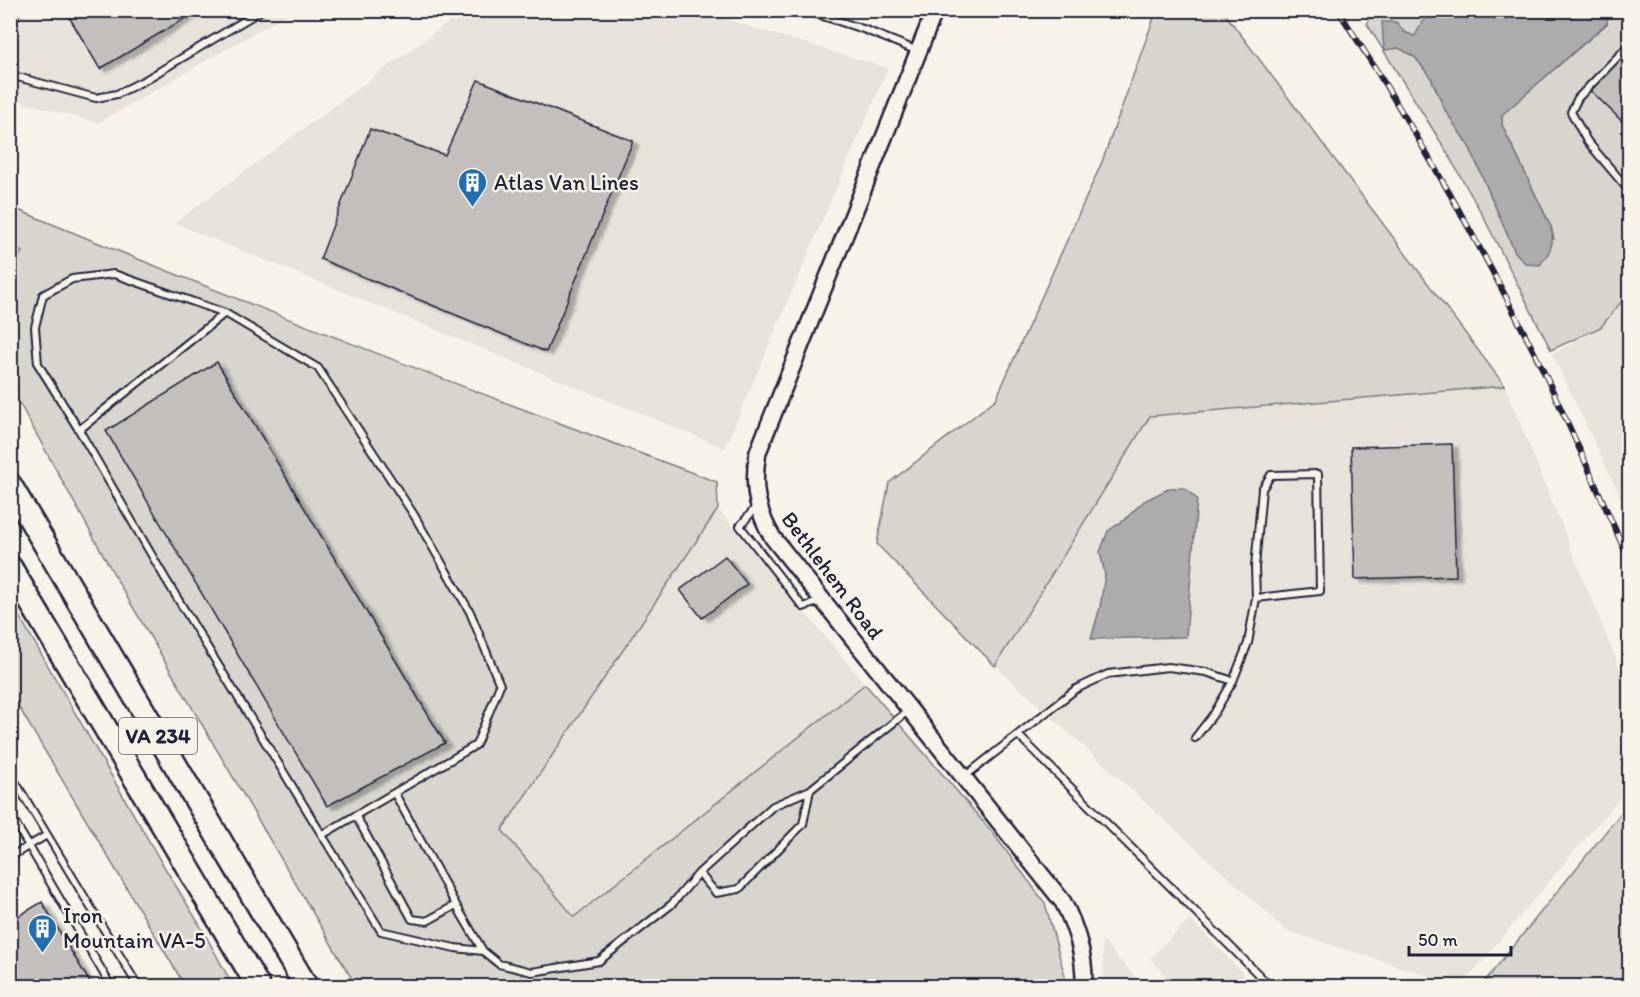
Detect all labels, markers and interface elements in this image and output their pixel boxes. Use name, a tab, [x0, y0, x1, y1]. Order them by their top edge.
building icon: Atlas Van Lines	[457, 166, 489, 208]
place label: Atlas Van Lines	[494, 169, 639, 196]
street label: Bethlehem Road	[776, 506, 890, 645]
road number: VA 234	[119, 718, 197, 754]
place label: Iron Mountain VA-5	[63, 902, 206, 954]
building icon: Iron Mountain VA-5	[26, 912, 58, 954]
scale bar	[1409, 919, 1511, 957]
text: 50 m	[1418, 929, 1458, 951]

